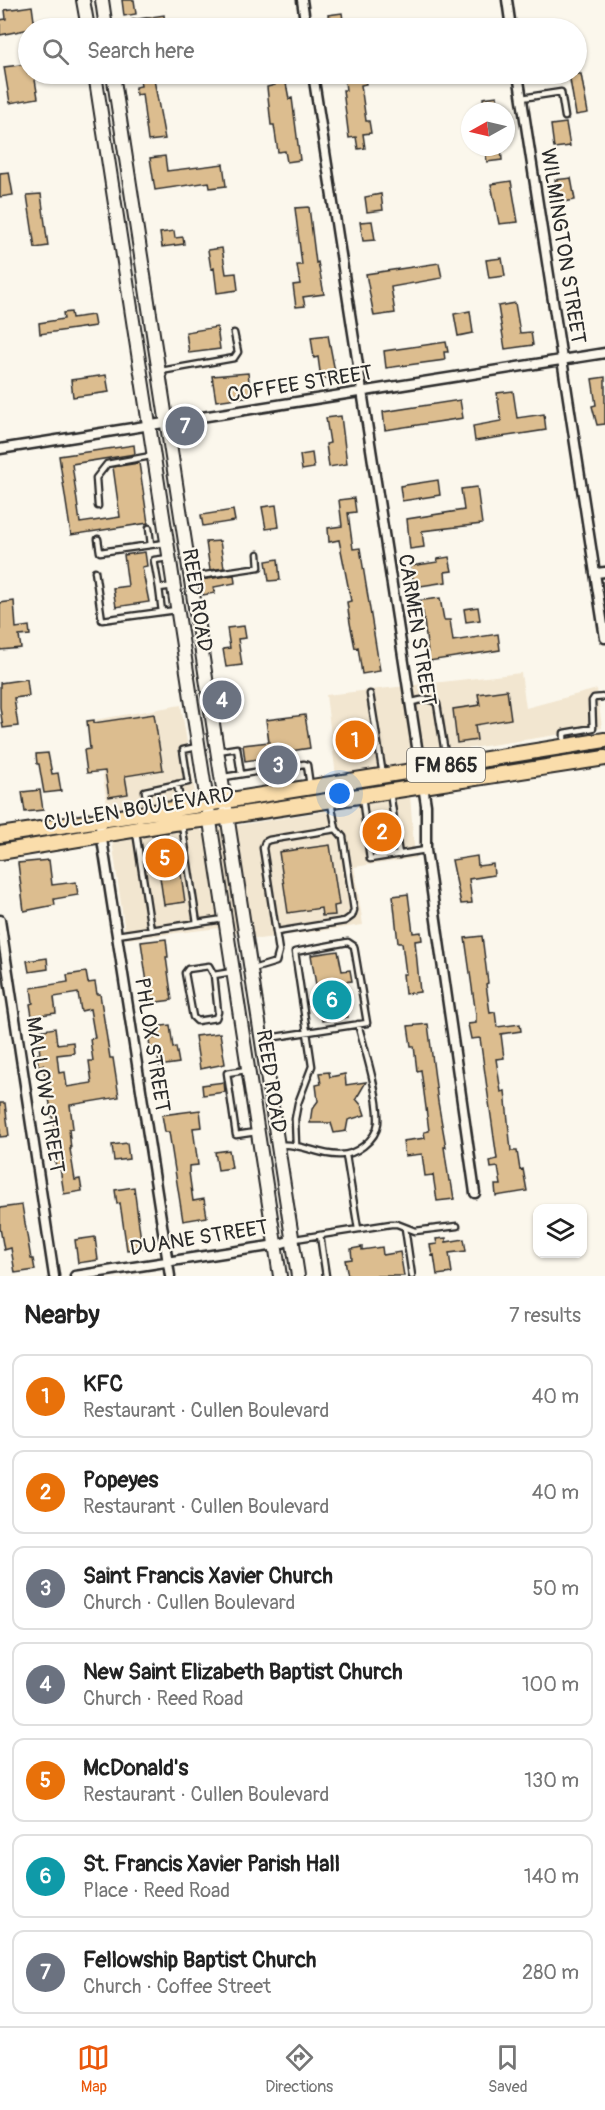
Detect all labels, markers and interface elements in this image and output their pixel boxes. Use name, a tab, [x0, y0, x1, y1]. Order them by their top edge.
search box	[18, 18, 587, 84]
icon: search	[39, 35, 72, 68]
text: Search here	[87, 37, 194, 65]
north arrow	[461, 102, 515, 156]
street label: WILMINGTON STREET	[534, 146, 592, 346]
street label: COFFEE STREET	[225, 359, 375, 409]
pin: 7	[166, 404, 204, 448]
street label: REED ROAD	[176, 547, 218, 653]
street label: CARMEN STREET	[392, 552, 442, 708]
pin: 4	[202, 678, 242, 722]
pin: 1	[336, 718, 374, 762]
pin: 3	[258, 742, 298, 788]
road number: FM 865	[407, 748, 485, 782]
your location	[325, 779, 354, 808]
street label: CULLEN BOULEVARD	[42, 781, 236, 837]
pin: 2	[362, 810, 401, 854]
pin: 5	[146, 836, 184, 880]
street label: PHLOX STREET	[128, 976, 176, 1115]
pin: 6	[312, 978, 352, 1022]
street label: MALLOW STREET	[19, 1015, 71, 1175]
street label: REED ROAD	[250, 1028, 292, 1134]
map controls	[533, 1204, 587, 1258]
button: layers	[533, 1204, 587, 1258]
street label: DUANE STREET	[128, 1214, 271, 1262]
text: Nearby	[24, 1299, 100, 1331]
text: 7 results	[509, 1303, 581, 1328]
text: KFC	[83, 1370, 123, 1398]
text: 1	[42, 1384, 49, 1409]
text: 40 m	[532, 1384, 579, 1409]
text: Restaurant · Cullen Boulevard	[83, 1398, 329, 1423]
text: Popeyes	[83, 1466, 158, 1494]
text: 2	[40, 1480, 51, 1505]
text: 40 m	[532, 1480, 579, 1505]
text: Restaurant · Cullen Boulevard	[83, 1494, 329, 1519]
text: Saint Francis Xavier Church	[83, 1562, 333, 1590]
text: 3	[40, 1576, 51, 1601]
text: 50 m	[532, 1576, 579, 1601]
text: Church · Cullen Boulevard	[83, 1590, 295, 1615]
text: New Saint Elizabeth Baptist Church	[83, 1658, 403, 1686]
text: 4	[40, 1672, 51, 1697]
text: 100 m	[522, 1672, 579, 1697]
text: Church · Reed Road	[83, 1686, 243, 1711]
text: McDonald's	[83, 1754, 188, 1782]
text: 5	[40, 1768, 51, 1793]
text: 130 m	[524, 1768, 579, 1793]
text: Restaurant · Cullen Boulevard	[83, 1782, 329, 1807]
text: St. Francis Xavier Parish Hall	[83, 1850, 340, 1878]
text: 6	[40, 1864, 51, 1889]
text: 140 m	[524, 1864, 579, 1889]
text: Place · Reed Road	[83, 1878, 230, 1903]
text: Fellowship Baptist Church	[83, 1946, 316, 1974]
text: 7	[40, 1960, 51, 1985]
text: 280 m	[522, 1960, 579, 1985]
text: Church · Coffee Street	[83, 1974, 271, 1999]
tab: Map	[77, 2041, 110, 2097]
tab: Directions	[265, 2041, 333, 2097]
tab: Saved	[488, 2041, 528, 2097]

